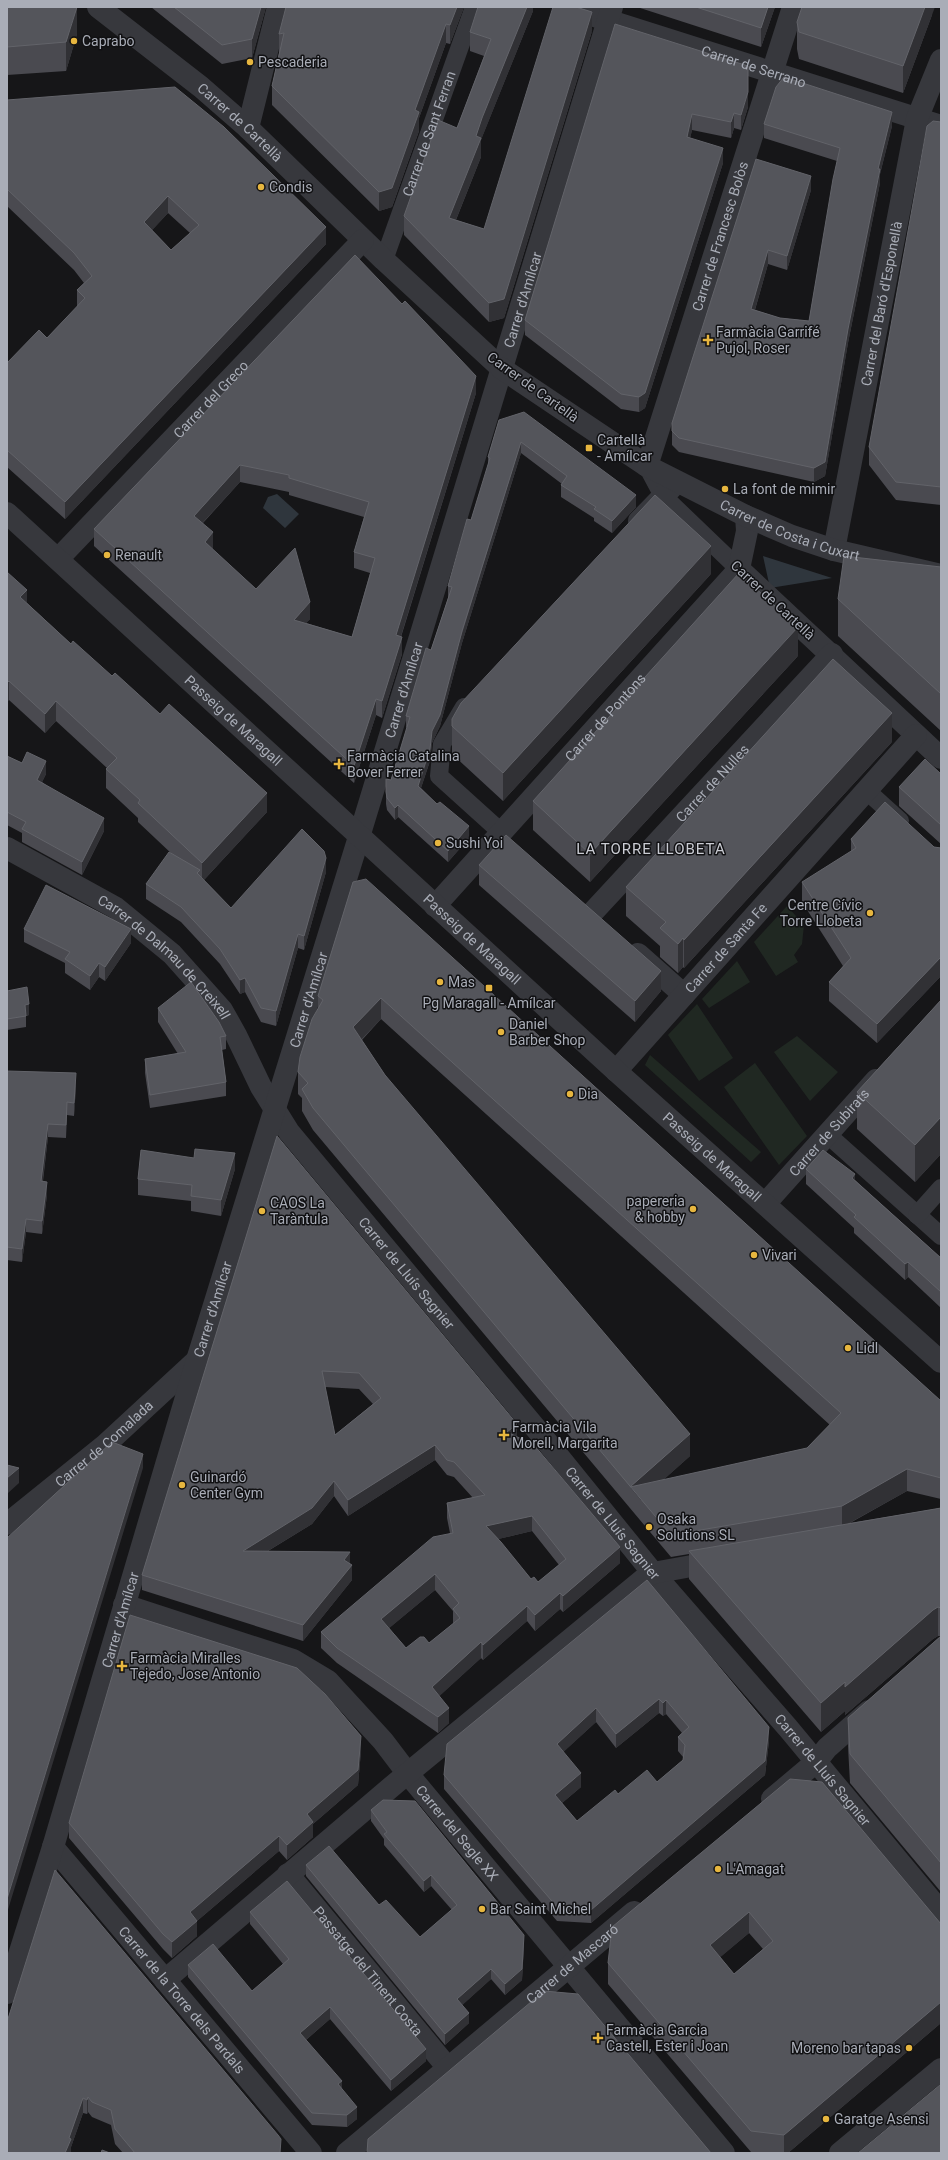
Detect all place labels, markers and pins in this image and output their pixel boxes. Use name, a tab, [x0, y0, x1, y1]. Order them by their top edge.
place label: Caprabo	[82, 33, 135, 49]
marker: Caprabo	[69, 36, 79, 46]
place label: Pescaderia	[258, 54, 327, 70]
marker: Pescaderia	[245, 57, 255, 67]
place label: Condis	[269, 179, 312, 195]
marker: Condis	[256, 182, 266, 192]
place label: Farmàcia Garrifé Pujol, Roser	[716, 324, 820, 356]
marker: Farmàcia Garrifé Pujol, Roser	[703, 335, 713, 345]
place label: Cartellà - Amílcar	[597, 432, 653, 464]
marker: Cartellà - Amílcar	[584, 443, 594, 453]
place label: La font de mimir	[733, 481, 835, 497]
marker: La font de mimir	[720, 484, 730, 494]
place label: Renault	[115, 547, 163, 563]
marker: Renault	[102, 550, 112, 560]
place label: Farmàcia Catalina Bover Ferrer	[347, 748, 460, 780]
marker: Farmàcia Catalina Bover Ferrer	[334, 759, 344, 769]
place label: Sushi Yoi	[446, 835, 503, 851]
marker: Sushi Yoi	[433, 838, 443, 848]
place label: Centre Cívic Torre Llobeta	[780, 897, 862, 929]
marker: Centre Cívic Torre Llobeta	[865, 908, 875, 918]
place label: Mas	[448, 974, 475, 990]
marker: Mas	[435, 977, 445, 987]
marker: Pg Maragall - Amílcar	[484, 983, 494, 993]
place label: Pg Maragall - Amílcar	[422, 995, 556, 1011]
place label: Daniel Barber Shop	[509, 1016, 586, 1048]
marker: Daniel Barber Shop	[496, 1027, 506, 1037]
place label: Dia	[578, 1086, 598, 1102]
marker: Dia	[565, 1089, 575, 1099]
place label: papereria & hobby	[626, 1193, 685, 1225]
place label: CAOS La Taràntula	[270, 1195, 328, 1227]
marker: papereria & hobby	[688, 1204, 698, 1214]
marker: CAOS La Taràntula	[257, 1206, 267, 1216]
place label: Vivari	[762, 1247, 797, 1263]
marker: Vivari	[749, 1250, 759, 1260]
place label: Lidl	[856, 1340, 878, 1356]
marker: Lidl	[843, 1343, 853, 1353]
place label: Farmàcia Vila Morell, Margarita	[512, 1419, 618, 1451]
marker: Farmàcia Vila Morell, Margarita	[499, 1430, 509, 1440]
place label: Guinardó Center Gym	[190, 1469, 263, 1501]
marker: Guinardó Center Gym	[177, 1480, 187, 1490]
place label: Osaka Solutions SL	[657, 1511, 735, 1543]
marker: Osaka Solutions SL	[644, 1522, 654, 1532]
place label: Farmàcia Miralles Tejedo, Jose Antonio	[130, 1650, 260, 1682]
marker: Farmàcia Miralles Tejedo, Jose Antonio	[117, 1661, 127, 1671]
place label: L'Amagat	[726, 1861, 785, 1877]
marker: L'Amagat	[713, 1864, 723, 1874]
place label: Bar Saint Michel	[490, 1901, 591, 1917]
marker: Bar Saint Michel	[477, 1904, 487, 1914]
place label: Farmàcia Garcia Castell, Ester i Joan	[606, 2022, 728, 2054]
marker: Farmàcia Garcia Castell, Ester i Joan	[593, 2033, 603, 2043]
place label: Moreno bar tapas	[791, 2040, 901, 2056]
marker: Moreno bar tapas	[904, 2043, 914, 2053]
place label: Garatge Asensi	[834, 2111, 929, 2127]
marker: Garatge Asensi	[821, 2114, 831, 2124]

